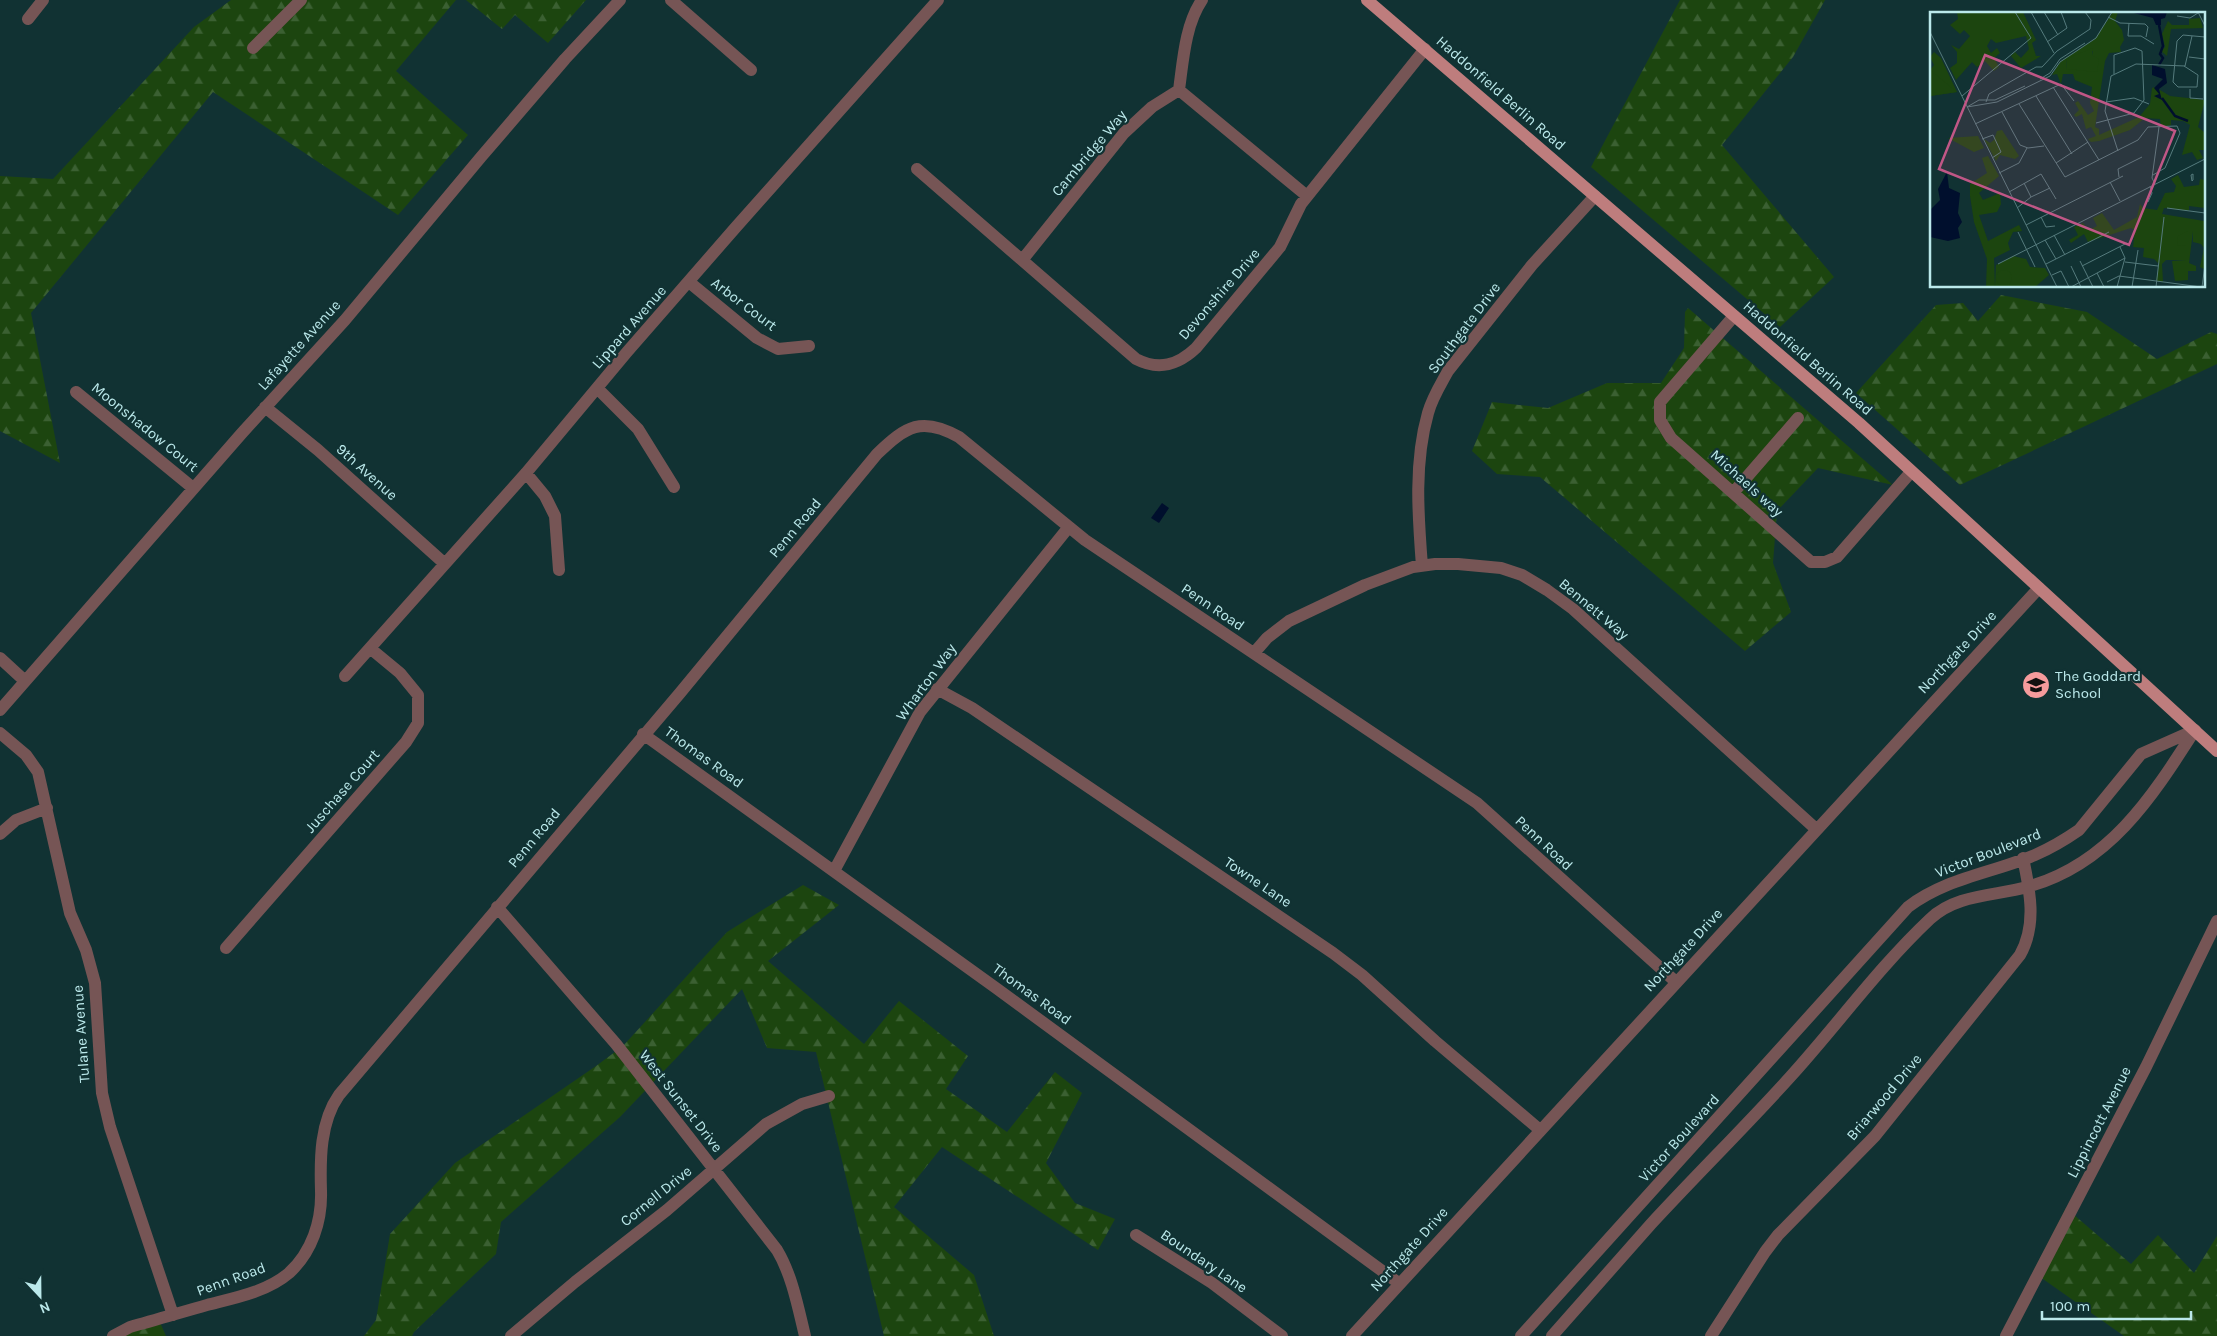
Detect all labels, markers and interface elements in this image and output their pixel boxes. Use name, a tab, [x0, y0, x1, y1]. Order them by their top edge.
inset map	[1930, 12, 2204, 288]
street label: Haddonfield Berlin Road	[1433, 32, 1569, 154]
street label: Cambridge Way	[1048, 106, 1130, 200]
street label: Devonshire Drive	[1174, 245, 1264, 343]
street label: Arbor Court	[708, 273, 781, 335]
street label: Southgate Drive	[1424, 279, 1504, 377]
street label: Lippard Avenue	[588, 282, 670, 372]
street label: Lafayette Avenue	[254, 296, 344, 394]
street label: Haddonfield Berlin Road	[1740, 297, 1876, 419]
street label: Moonshadow Court	[88, 378, 202, 476]
street label: 9th Avenue	[333, 440, 401, 504]
street label: Michaels way	[1707, 446, 1787, 520]
street label: Penn Road	[765, 495, 825, 561]
street label: Bennett Way	[1555, 575, 1633, 643]
street label: Penn Road	[1178, 579, 1248, 635]
street label: Northgate Drive	[1914, 607, 2000, 697]
street label: Wharton Way	[892, 640, 960, 724]
place label: The Goddard School	[2055, 667, 2141, 702]
school or university icon: The Goddard School	[2021, 670, 2051, 700]
street label: Thomas Road	[661, 722, 747, 792]
street label: Juschase Court	[301, 745, 383, 836]
street label: Penn Road	[504, 805, 564, 871]
street label: Penn Road	[1511, 812, 1577, 874]
street label: Victor Boulevard	[1932, 825, 2044, 881]
street label: Towne Lane	[1221, 853, 1295, 911]
street label: Northgate Drive	[1640, 905, 1726, 995]
street label: Thomas Road	[989, 959, 1075, 1029]
street label: Tulane Avenue	[69, 985, 93, 1083]
street label: West Sunset Drive	[636, 1046, 726, 1156]
street label: Briarwood Drive	[1843, 1050, 1925, 1144]
street label: Lippincott Avenue	[2063, 1063, 2135, 1181]
street label: Victor Boulevard	[1635, 1090, 1723, 1186]
street label: Cornell Drive	[617, 1162, 695, 1230]
street label: Northgate Drive	[1366, 1203, 1452, 1295]
street label: Boundary Lane	[1157, 1225, 1251, 1297]
street label: Penn Road	[194, 1258, 268, 1300]
north arrow	[15, 1271, 65, 1321]
scale bar	[2042, 1288, 2191, 1320]
text: 100 m	[2050, 1297, 2090, 1315]
text: N	[37, 1298, 53, 1317]

